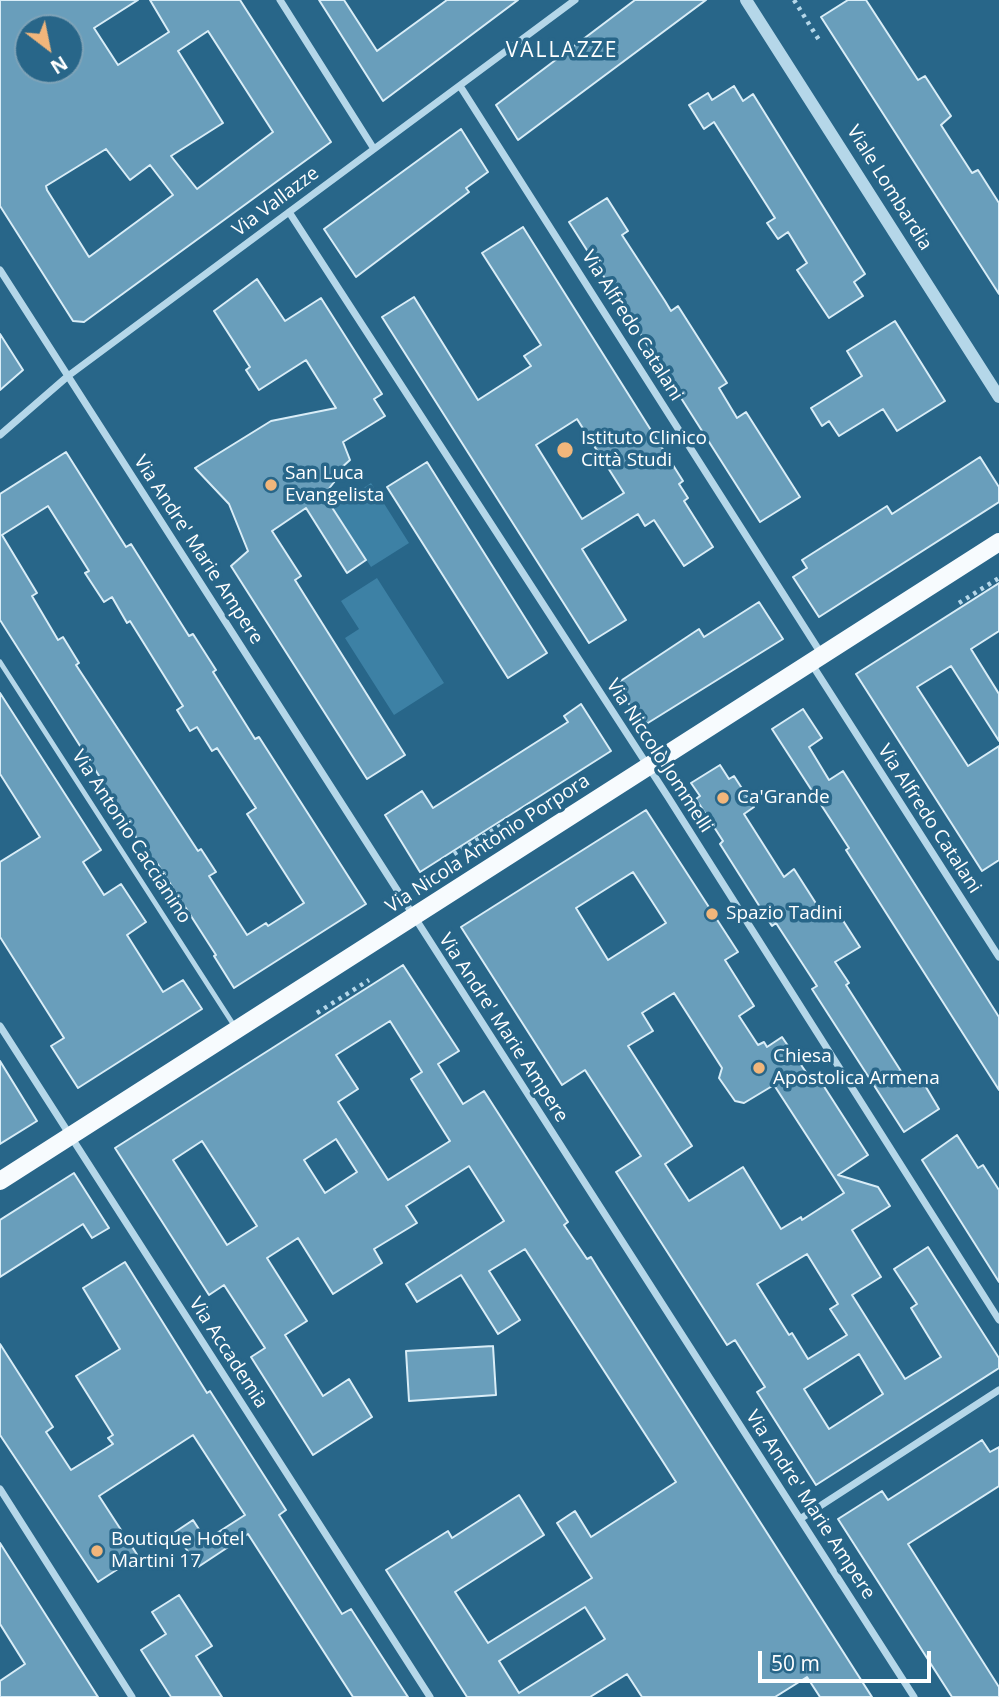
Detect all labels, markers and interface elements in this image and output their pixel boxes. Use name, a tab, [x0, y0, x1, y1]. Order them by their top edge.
north arrow	[14, 14, 84, 84]
district label: VALLAZZE	[507, 38, 617, 64]
text: N	[46, 50, 73, 80]
street label: Viale Lombardia	[841, 121, 937, 255]
street label: Via Vallazze	[228, 162, 324, 242]
street label: Via Alfredo Catalani	[577, 247, 687, 405]
place label: Istituto Clinico Città Studi	[581, 428, 707, 472]
marker: Istituto Clinico Città Studi	[555, 440, 575, 460]
street label: Via Andre' Marie Ampere	[128, 451, 268, 649]
place label: San Luca Evangelista	[285, 463, 384, 507]
marker: San Luca Evangelista	[263, 477, 279, 493]
street label: Via Niccolò Jommelli	[601, 675, 717, 837]
street label: Via Alfredo Catalani	[872, 740, 986, 898]
street label: Via Antonio Caccianino	[66, 746, 196, 928]
street label: Via Nicola Antonio Porpora	[382, 770, 594, 918]
place label: Ca'Grande	[737, 787, 830, 809]
marker: Ca'Grande	[715, 790, 731, 806]
place label: Spazio Tadini	[726, 903, 843, 925]
marker: Spazio Tadini	[704, 906, 720, 922]
street label: Via Andre' Marie Ampere	[433, 929, 573, 1127]
place label: Chiesa Apostolica Armena	[773, 1046, 940, 1090]
marker: Chiesa Apostolica Armena	[751, 1060, 767, 1076]
street label: Via Accademia	[184, 1293, 272, 1413]
street label: Via Andre' Marie Ampere	[740, 1406, 880, 1604]
place label: Boutique Hotel Martini 17	[111, 1529, 244, 1573]
marker: Boutique Hotel Martini 17	[89, 1543, 105, 1559]
scale bar	[761, 1638, 934, 1682]
text: 50 m	[771, 1649, 820, 1677]

